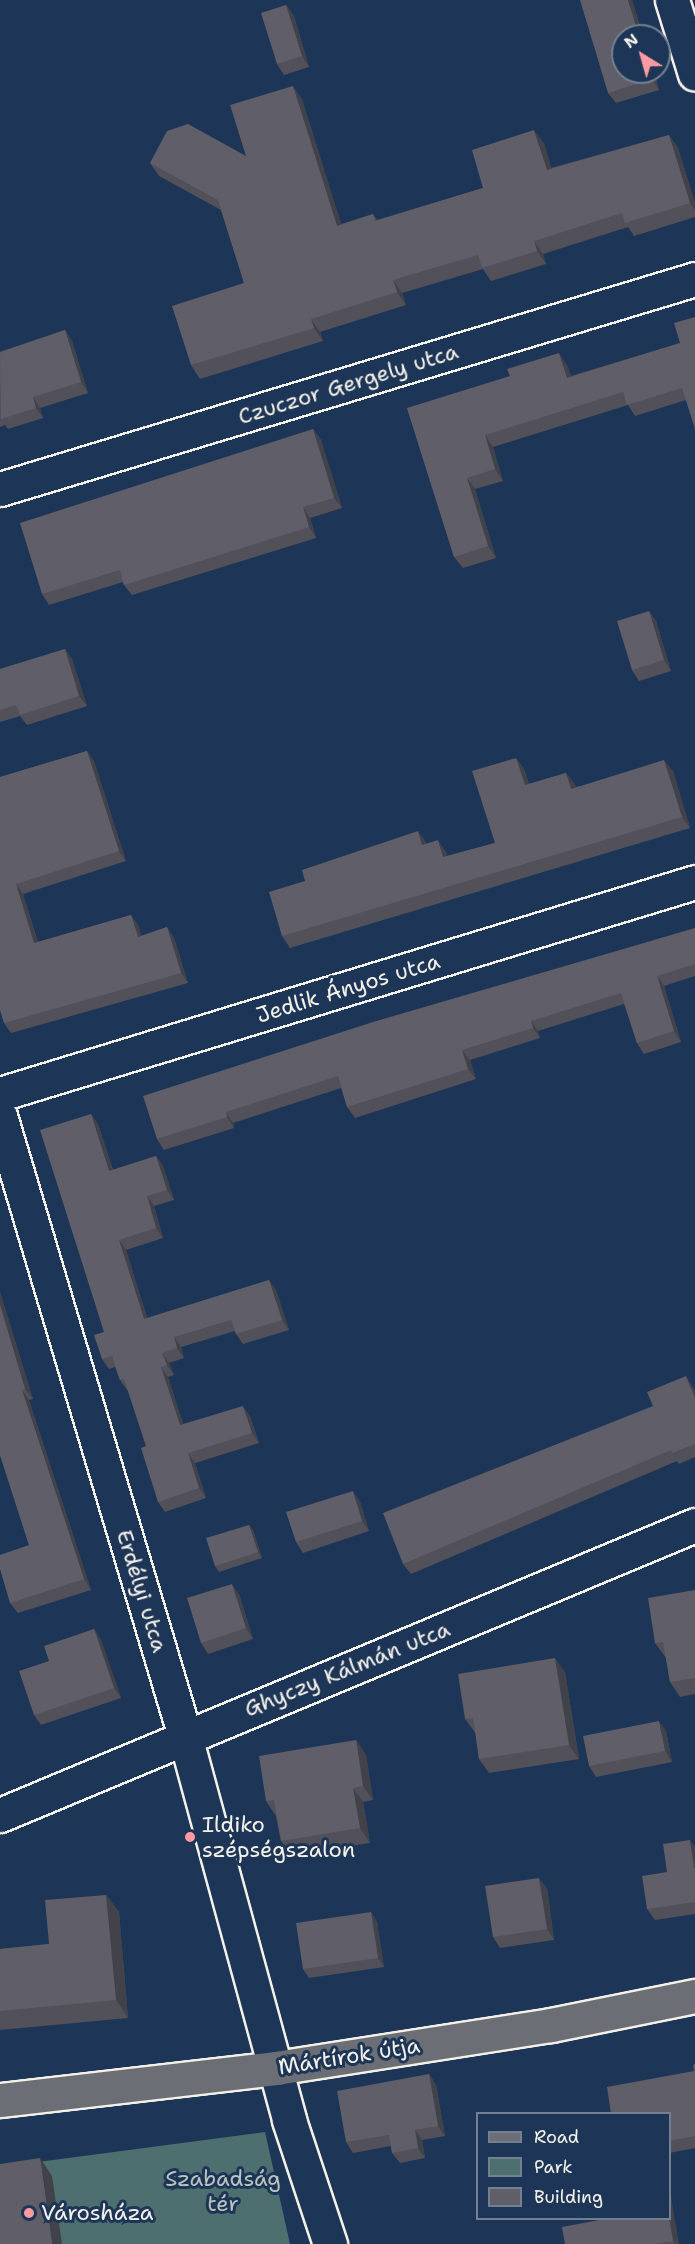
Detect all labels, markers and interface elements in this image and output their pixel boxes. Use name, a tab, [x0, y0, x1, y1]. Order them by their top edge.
north arrow	[611, 24, 671, 84]
text: N	[620, 29, 642, 53]
street label: Czuczor Gergely utca	[235, 338, 461, 430]
street label: Jedlik Ányos utca	[253, 948, 443, 1028]
street label: Erdélyi utca	[111, 1527, 173, 1655]
street label: Ghyczy Kálmán utca	[240, 1616, 454, 1722]
place label: Ildiko szépségszalon	[202, 1811, 355, 1862]
marker: Ildiko szépségszalon	[183, 1830, 197, 1844]
street label: Mártírok útja	[276, 2032, 422, 2080]
legend	[476, 2112, 671, 2220]
text: Road	[534, 2125, 579, 2149]
text: Park	[534, 2155, 573, 2179]
park label: Szabadság tér	[165, 2165, 281, 2216]
text: Building	[534, 2185, 603, 2209]
place label: Városháza	[41, 2200, 154, 2226]
marker: Városháza	[22, 2206, 36, 2220]

